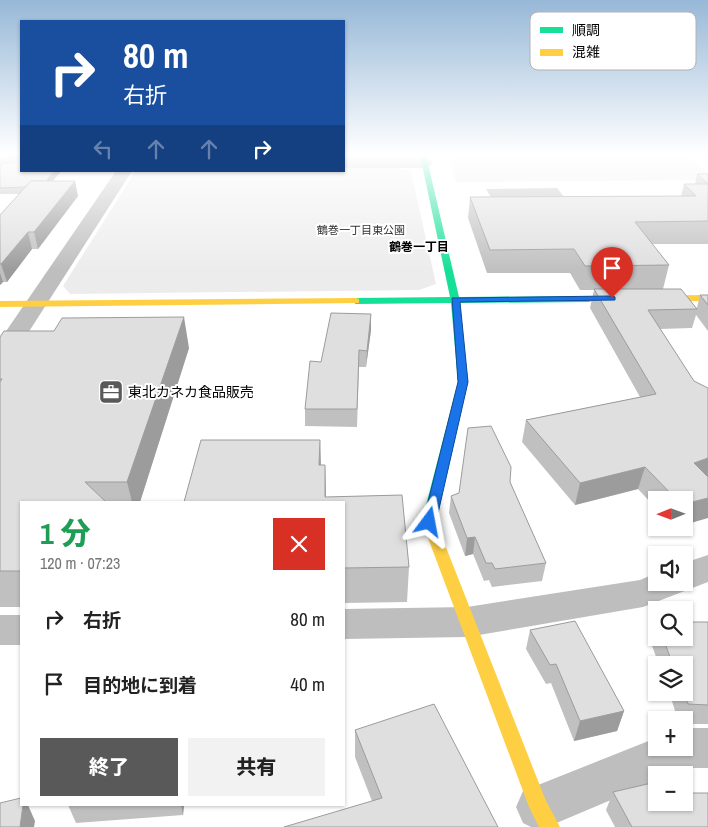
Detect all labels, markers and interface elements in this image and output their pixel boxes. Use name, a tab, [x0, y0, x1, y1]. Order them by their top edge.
legend	[530, 12, 696, 70]
text: 順調	[572, 21, 600, 39]
text: 80 m	[123, 32, 188, 79]
icon: right	[40, 40, 105, 105]
text: 混雑	[572, 43, 600, 61]
text: 右折	[123, 80, 167, 110]
icon: left	[89, 135, 117, 163]
icon: ahead	[142, 135, 170, 163]
icon: ahead	[195, 135, 223, 163]
icon: right	[248, 135, 276, 163]
park label: 鶴巻一丁目東公園	[317, 223, 405, 237]
district label: 鶴巻一丁目	[389, 239, 449, 255]
pin	[591, 247, 633, 298]
icon: arrive	[598, 254, 626, 282]
office icon: 東北カネカ食品販売	[98, 379, 124, 405]
place label: 東北カネカ食品販売	[128, 383, 254, 401]
north arrow	[648, 491, 692, 536]
map controls	[648, 491, 693, 811]
position arrow	[402, 495, 454, 547]
text: 1 分	[40, 513, 91, 553]
button: close	[273, 518, 325, 570]
button: sound	[648, 546, 693, 591]
text: 120 m · 07:23	[40, 552, 120, 574]
button: search	[648, 601, 693, 646]
icon: right	[40, 605, 68, 633]
text: 80 m	[290, 606, 325, 632]
text: 右折	[83, 607, 121, 633]
button: layers	[648, 656, 693, 701]
icon: arrive	[40, 670, 68, 698]
text: 40 m	[290, 671, 325, 697]
text: 目的地に到着	[83, 672, 197, 698]
button: +	[648, 711, 693, 756]
button: 終了	[40, 738, 178, 796]
button: 共有	[188, 738, 325, 796]
button: −	[648, 766, 693, 811]

